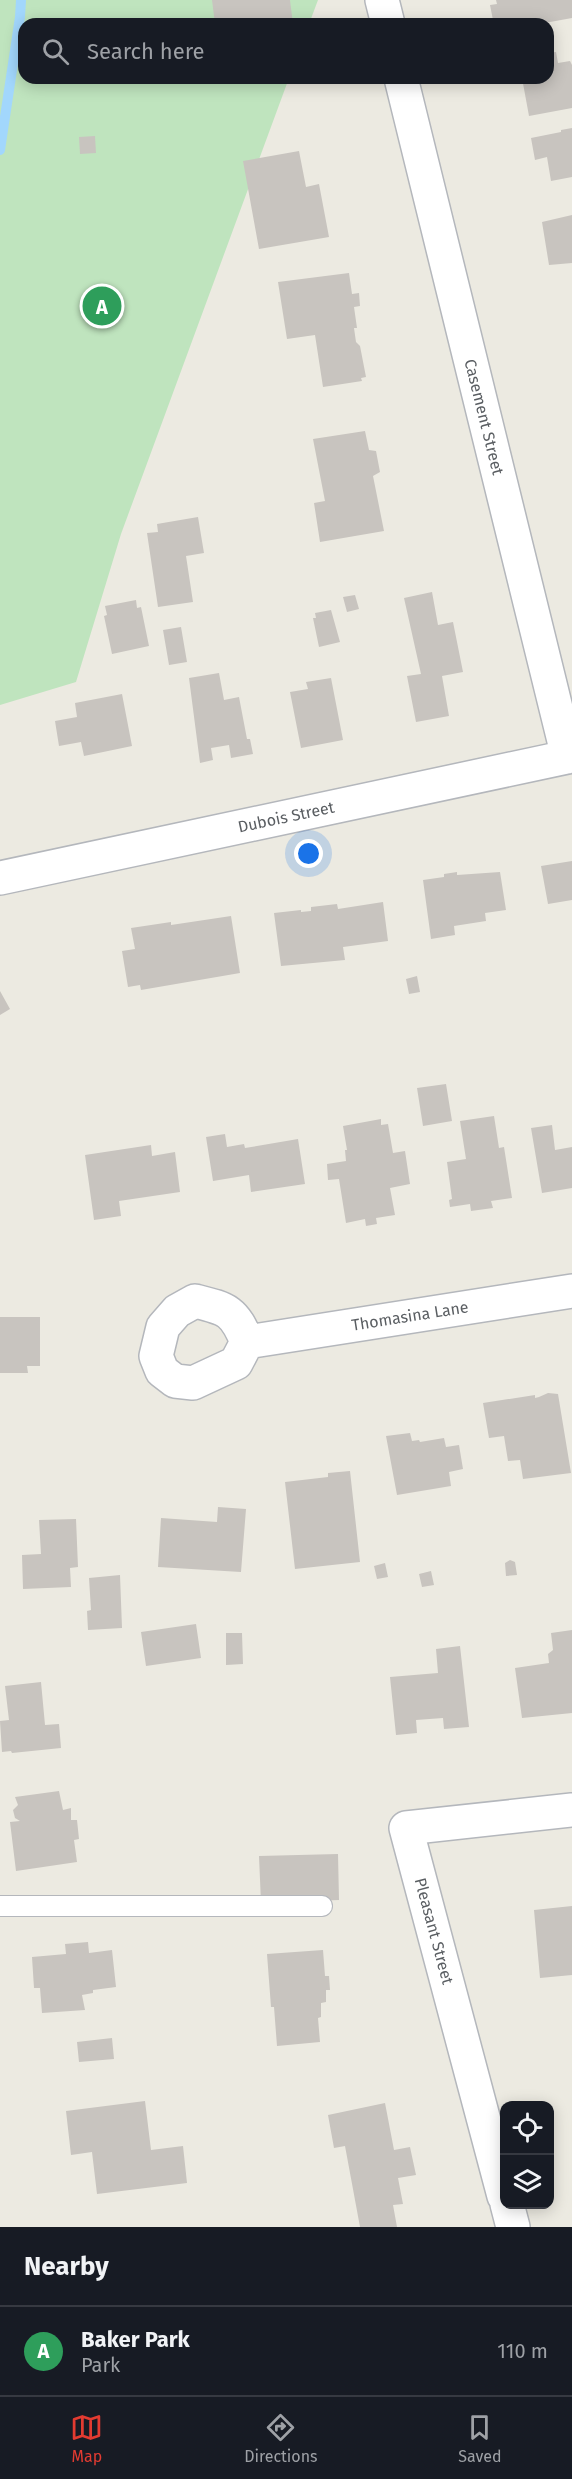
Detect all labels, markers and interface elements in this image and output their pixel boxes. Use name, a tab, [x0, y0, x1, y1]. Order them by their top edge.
search box	[18, 18, 554, 84]
icon: search	[39, 35, 72, 68]
text: Search here	[87, 38, 205, 65]
pin: A	[82, 284, 122, 328]
street label: Casement Street	[460, 357, 508, 477]
street label: Dubois Street	[236, 797, 336, 836]
your location	[294, 839, 323, 868]
street label: Thomasina Lane	[350, 1297, 470, 1335]
street label: Pleasant Street	[411, 1876, 457, 1987]
map controls	[500, 2101, 554, 2209]
button: locate	[500, 2101, 554, 2155]
button: layers	[500, 2155, 554, 2209]
text: Nearby	[24, 2251, 109, 2282]
text: Baker Park	[81, 2326, 190, 2353]
text: A	[38, 2339, 49, 2363]
text: 110 m	[497, 2339, 548, 2363]
text: Park	[81, 2353, 120, 2377]
tab: Map	[70, 2411, 103, 2466]
tab: Directions	[244, 2411, 318, 2466]
tab: Saved	[458, 2411, 502, 2466]

